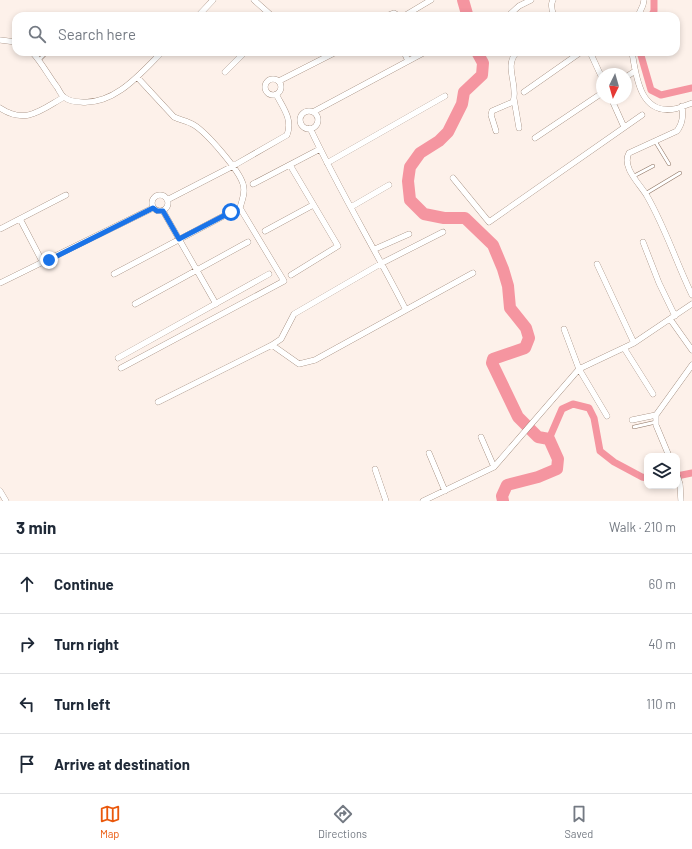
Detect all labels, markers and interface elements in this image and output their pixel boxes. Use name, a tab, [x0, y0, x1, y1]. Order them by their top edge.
search box	[12, 12, 680, 56]
icon: search	[26, 23, 48, 45]
text: Search here	[58, 25, 136, 43]
north arrow	[596, 68, 632, 104]
route start	[222, 203, 240, 221]
route end	[40, 251, 58, 269]
map controls	[644, 453, 680, 489]
button: layers	[644, 453, 680, 489]
text: 3 min	[16, 517, 56, 537]
text: Walk · 210 m	[609, 519, 676, 535]
icon: ahead	[16, 573, 38, 595]
text: Continue	[54, 575, 114, 593]
text: 60 m	[649, 576, 676, 592]
icon: right	[16, 633, 38, 655]
text: Turn right	[54, 635, 119, 653]
text: 40 m	[648, 636, 676, 652]
icon: left	[16, 693, 38, 715]
text: Turn left	[54, 695, 110, 713]
text: 110 m	[646, 696, 676, 712]
icon: arrive	[16, 753, 38, 775]
text: Arrive at destination	[54, 755, 190, 773]
tab: Map	[99, 803, 121, 840]
tab: Directions	[318, 803, 367, 840]
tab: Saved	[564, 803, 593, 840]

